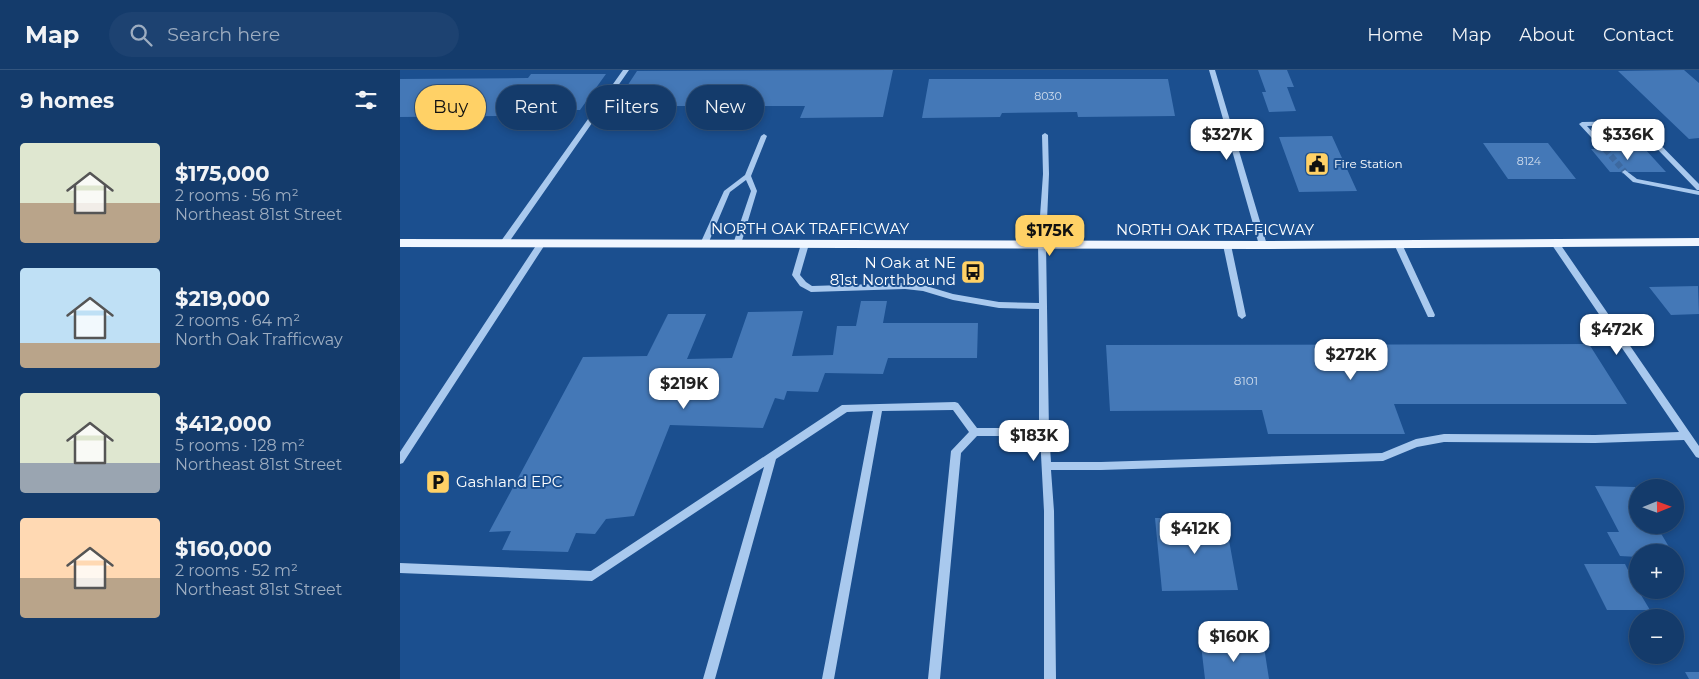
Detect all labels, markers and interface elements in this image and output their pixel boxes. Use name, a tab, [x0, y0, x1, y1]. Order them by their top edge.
search box	[109, 12, 459, 57]
text: Map	[25, 20, 79, 49]
icon: search	[127, 21, 155, 49]
text: Search here	[167, 23, 280, 46]
text: Home	[1367, 24, 1423, 46]
text: Map	[1451, 24, 1491, 46]
text: About	[1519, 24, 1575, 46]
text: Contact	[1603, 24, 1674, 46]
chip: Buy	[415, 85, 486, 130]
chip: Rent	[496, 85, 576, 130]
chip: Filters	[586, 85, 676, 130]
chip: New	[686, 85, 764, 130]
icon: filters	[352, 86, 380, 114]
text: 9 homes	[20, 88, 114, 113]
house number: 8030	[1034, 89, 1062, 103]
pin: $327K	[1192, 118, 1262, 161]
pin: $336K	[1593, 118, 1663, 161]
text: $327K	[1202, 125, 1252, 144]
text: $336K	[1602, 125, 1654, 144]
public building icon: Fire Station	[1304, 151, 1330, 177]
house number: 8124	[1517, 154, 1542, 168]
place label: Fire Station	[1334, 156, 1403, 171]
text: $175,000	[175, 161, 270, 186]
icon: home	[60, 163, 120, 223]
text: 2 rooms · 56 m²	[175, 186, 299, 205]
text: Northeast 81st Street	[175, 205, 342, 224]
pin: $175K	[1015, 214, 1085, 257]
street label: NORTH OAK TRAFFICWAY	[711, 219, 909, 238]
street label: NORTH OAK TRAFFICWAY	[1116, 220, 1314, 239]
text: $175K	[1026, 221, 1074, 240]
place label: N Oak at NE 81st Northbound	[830, 253, 956, 289]
bus stop icon: N Oak at NE 81st Northbound	[960, 259, 986, 285]
text: $219,000	[175, 286, 270, 311]
icon: home	[60, 288, 120, 348]
text: 2 rooms · 64 m²	[175, 311, 300, 330]
pin: $472K	[1582, 314, 1652, 356]
text: $472K	[1591, 320, 1643, 339]
text: North Oak Trafficway	[175, 330, 343, 349]
pin: $272K	[1316, 338, 1386, 381]
text: $272K	[1326, 345, 1376, 364]
pin: $219K	[649, 368, 719, 410]
house number: 8101	[1234, 373, 1258, 388]
text: $219K	[660, 374, 708, 393]
text: $412,000	[175, 411, 271, 436]
icon: home	[60, 413, 120, 473]
pin: $183K	[999, 420, 1069, 462]
text: $183K	[1010, 426, 1058, 445]
text: 5 rooms · 128 m²	[175, 436, 305, 455]
text: Northeast 81st Street	[175, 455, 342, 474]
parking icon: Gashland EPC	[425, 469, 451, 495]
place label: Gashland EPC	[456, 472, 563, 491]
north arrow	[1629, 479, 1684, 534]
map controls	[1629, 479, 1684, 664]
pin: $412K	[1160, 512, 1230, 555]
text: $412K	[1171, 519, 1219, 538]
text: $160,000	[175, 536, 272, 561]
icon: home	[60, 538, 120, 598]
button: +	[1629, 544, 1684, 599]
text: 2 rooms · 52 m²	[175, 561, 298, 580]
text: Northeast 81st Street	[175, 580, 342, 599]
button: −	[1629, 609, 1684, 664]
pin: $160K	[1199, 620, 1269, 663]
text: $160K	[1209, 627, 1259, 646]

